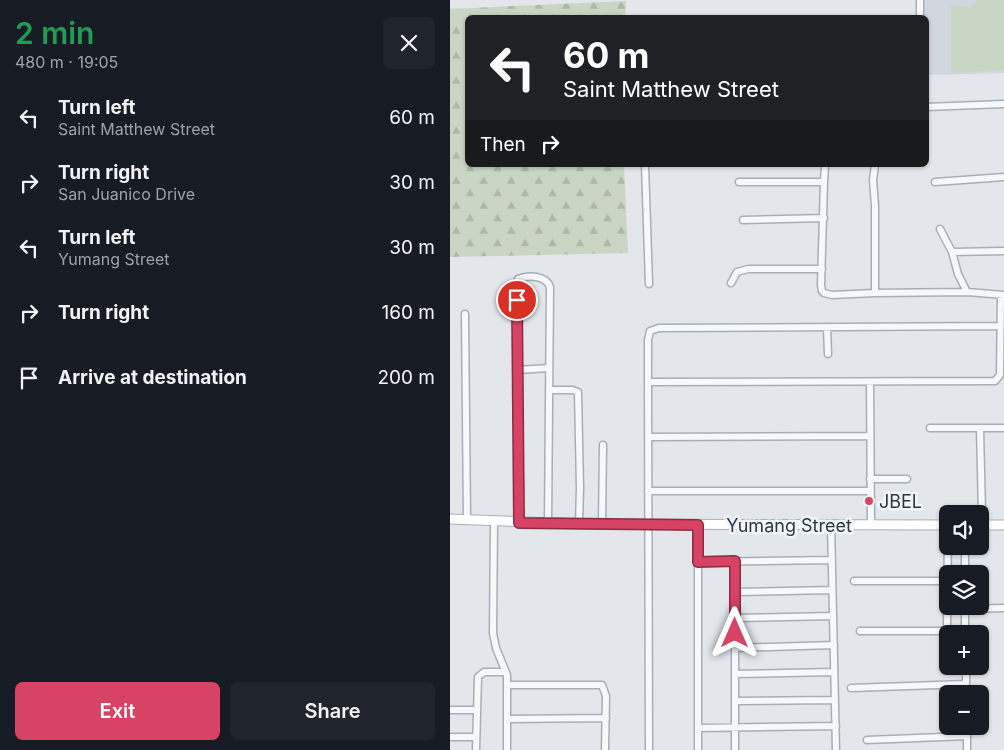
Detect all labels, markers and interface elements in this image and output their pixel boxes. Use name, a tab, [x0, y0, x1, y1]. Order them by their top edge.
text: 2 min	[15, 15, 94, 51]
button: close	[383, 17, 435, 69]
text: 60 m	[563, 34, 650, 76]
icon: left	[480, 35, 545, 100]
text: 480 m · 19:05	[15, 52, 118, 72]
text: Saint Matthew Street	[563, 76, 779, 102]
text: Turn left	[58, 96, 136, 119]
icon: left	[15, 104, 43, 132]
text: 60 m	[389, 106, 435, 129]
text: Saint Matthew Street	[58, 119, 215, 139]
icon: right	[536, 130, 564, 158]
text: Then	[480, 133, 526, 156]
text: Turn right	[58, 161, 149, 184]
icon: right	[15, 169, 43, 197]
text: 30 m	[389, 171, 435, 194]
text: San Juanico Drive	[58, 184, 195, 204]
text: Turn left	[58, 226, 136, 249]
icon: left	[15, 234, 43, 262]
text: 30 m	[389, 236, 435, 259]
text: Yumang Street	[58, 249, 170, 269]
pin	[496, 279, 538, 321]
icon: arrive	[503, 286, 531, 314]
icon: right	[15, 299, 43, 327]
text: Turn right	[58, 301, 149, 324]
text: 160 m	[382, 301, 435, 324]
icon: arrive	[15, 364, 43, 392]
text: Arrive at destination	[58, 366, 247, 389]
text: 200 m	[377, 366, 435, 389]
place label: JBEL	[879, 491, 922, 512]
marker: JBEL	[863, 495, 875, 507]
map controls	[939, 505, 989, 735]
button: sound	[939, 505, 989, 555]
street label: Yumang Street	[726, 515, 852, 536]
button: layers	[939, 565, 989, 615]
position arrow	[708, 606, 760, 658]
button: +	[939, 625, 989, 675]
button: Exit	[15, 682, 220, 740]
button: Share	[230, 682, 435, 740]
button: −	[939, 685, 989, 735]

